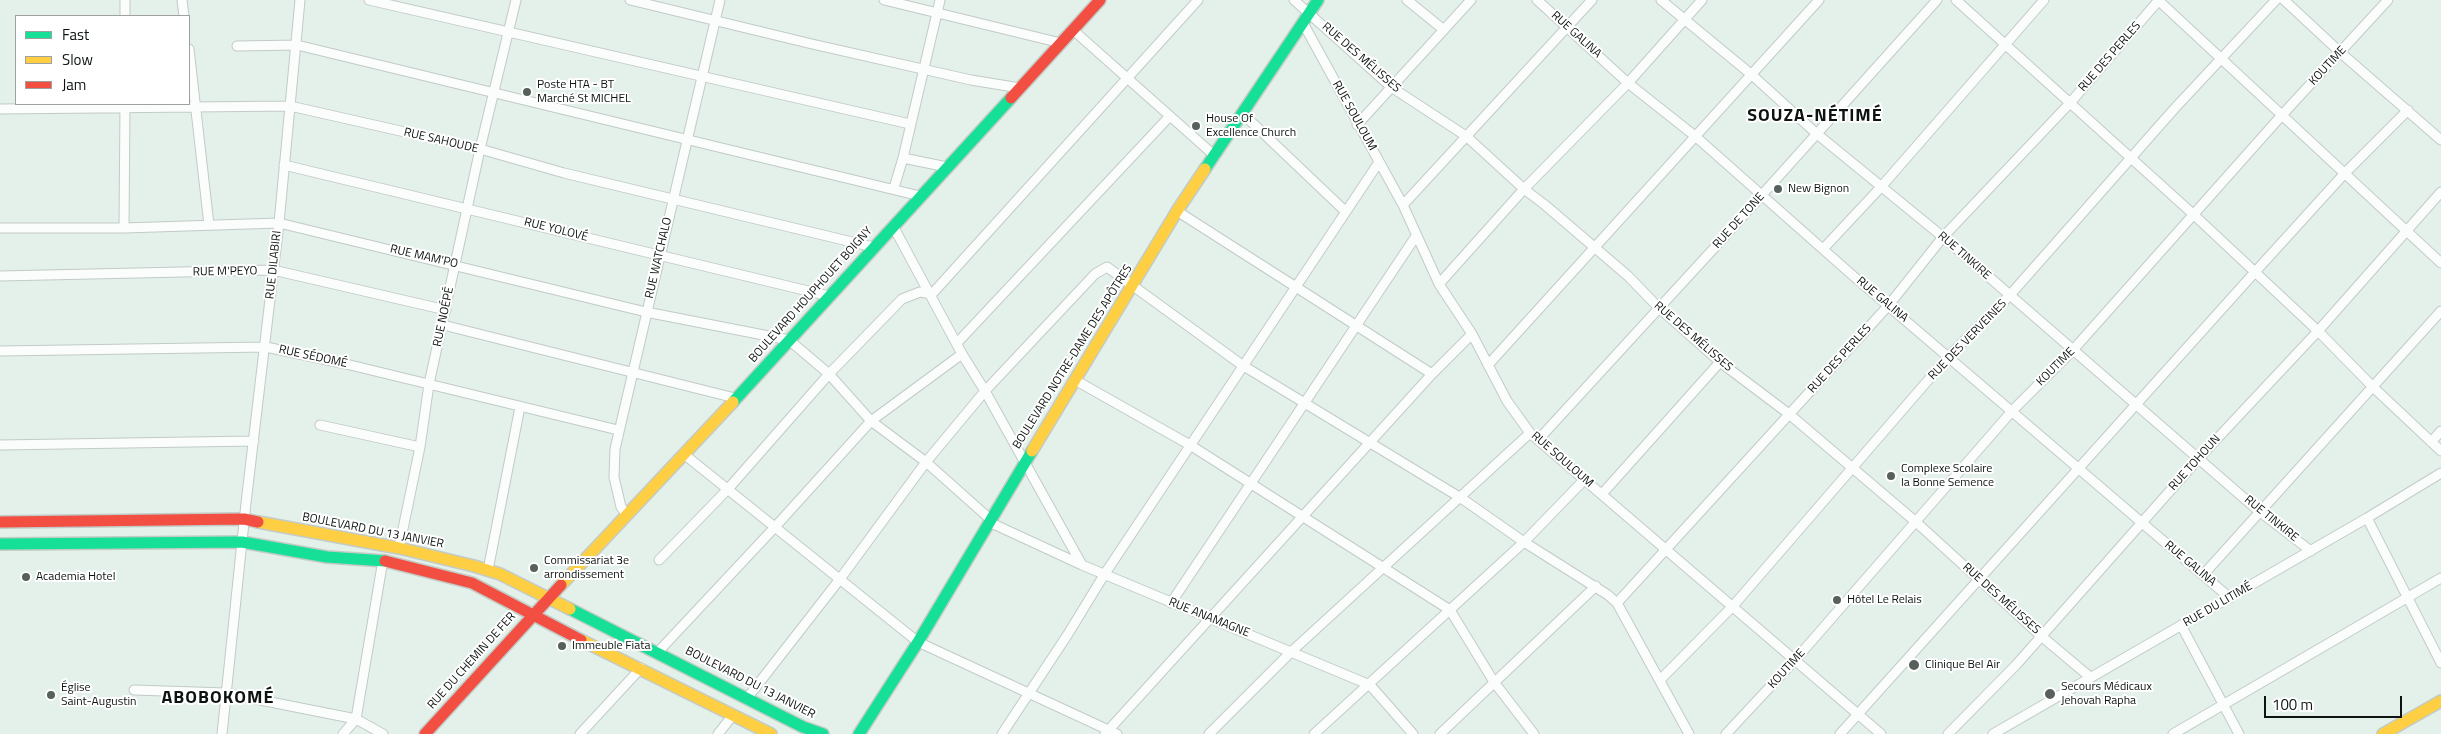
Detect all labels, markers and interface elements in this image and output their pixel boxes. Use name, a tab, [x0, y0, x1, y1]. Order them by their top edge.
street label: RUE GALINA	[1548, 9, 1604, 61]
legend	[15, 15, 190, 105]
street label: RUE DES PERLES	[2076, 19, 2144, 95]
street label: RUE DES MÉLISSES	[1319, 20, 1403, 96]
text: Fast	[62, 23, 89, 46]
street label: KOUTIME	[2306, 43, 2350, 89]
text: Slow	[62, 48, 93, 71]
text: Jam	[62, 73, 86, 96]
place label: Poste HTA - BT Marché St MICHEL	[537, 78, 631, 106]
street label: RUE SOULOUM	[1329, 78, 1379, 154]
marker: Poste HTA - BT Marché St MICHEL	[521, 86, 533, 98]
district label: SOUZA-NÉTIMÉ	[1746, 106, 1884, 128]
place label: House Of Excellence Church	[1206, 112, 1296, 140]
marker: House Of Excellence Church	[1190, 120, 1202, 132]
street label: RUE SAHOUDE	[402, 125, 480, 157]
place label: New Bignon	[1788, 182, 1849, 196]
marker: New Bignon	[1772, 183, 1784, 195]
street label: RUE DE TONE	[1710, 190, 1768, 252]
street label: RUE YOLOVÉ	[523, 215, 589, 245]
street label: RUE WATCHALO	[643, 216, 675, 300]
street label: BOULEVARD HOUPHOUET BOIGNY	[746, 224, 876, 366]
street label: RUE TINKIRE	[1935, 229, 1993, 283]
street label: RUE DILABIRI	[263, 230, 285, 300]
street label: RUE MAM'PO	[389, 242, 459, 272]
street label: BOULEVARD NOTRE-DAME DES APÔTRES	[1010, 262, 1136, 452]
street label: RUE M'PEYO	[193, 264, 257, 280]
street label: RUE GALINA	[1853, 274, 1911, 326]
street label: RUE NOÉPÉ	[431, 286, 457, 348]
street label: RUE DES VERVEINES	[1926, 297, 2010, 383]
street label: RUE DES MÉLISSES	[1651, 299, 1735, 375]
street label: RUE DES PERLES	[1805, 322, 1875, 396]
street label: RUE SÉDOMÉ	[277, 343, 349, 371]
street label: KOUTIME	[2034, 345, 2078, 389]
street label: RUE SOULOUM	[1528, 429, 1596, 491]
street label: RUE TOHOUN	[2166, 432, 2224, 494]
place label: Complexe Scolaire la Bonne Semence	[1901, 462, 1994, 490]
marker: Complexe Scolaire la Bonne Semence	[1885, 470, 1897, 482]
street label: RUE TINKIRE	[2241, 493, 2301, 545]
street label: BOULEVARD DU 13 JANVIER	[301, 510, 445, 552]
street label: RUE GALINA	[2161, 538, 2219, 590]
place label: Commissariat 3e arrondissement	[544, 554, 629, 582]
street label: RUE DES MÉLISSES	[1959, 560, 2043, 638]
marker: Commissariat 3e arrondissement	[528, 562, 540, 574]
place label: Academia Hotel	[36, 570, 115, 584]
marker: Academia Hotel	[20, 571, 32, 583]
street label: RUE DU LITIMÉ	[2181, 579, 2255, 631]
place label: Hôtel Le Relais	[1847, 593, 1922, 607]
marker: Hôtel Le Relais	[1831, 594, 1843, 606]
street label: RUE ANAMAGNE	[1166, 595, 1252, 641]
street label: RUE DU CHEMIN DE FER	[425, 610, 519, 712]
place label: Immeuble Fiata	[572, 639, 650, 653]
marker: Immeuble Fiata	[556, 640, 568, 652]
street label: BOULEVARD DU 13 JANVIER	[683, 644, 817, 722]
street label: KOUTIME	[1766, 646, 1808, 692]
marker: Clinique Bel Air	[1907, 658, 1921, 672]
place label: Clinique Bel Air	[1925, 658, 2000, 672]
place label: Secours Médicaux Jehovah Rapha	[2061, 680, 2152, 708]
place label: Église Saint-Augustin	[61, 681, 137, 709]
scale bar	[2266, 686, 2404, 718]
marker: Secours Médicaux Jehovah Rapha	[2043, 687, 2057, 701]
district label: ABOBOKOMÉ	[160, 688, 276, 710]
marker: Église Saint-Augustin	[45, 689, 57, 701]
text: 100 m	[2272, 693, 2313, 716]

